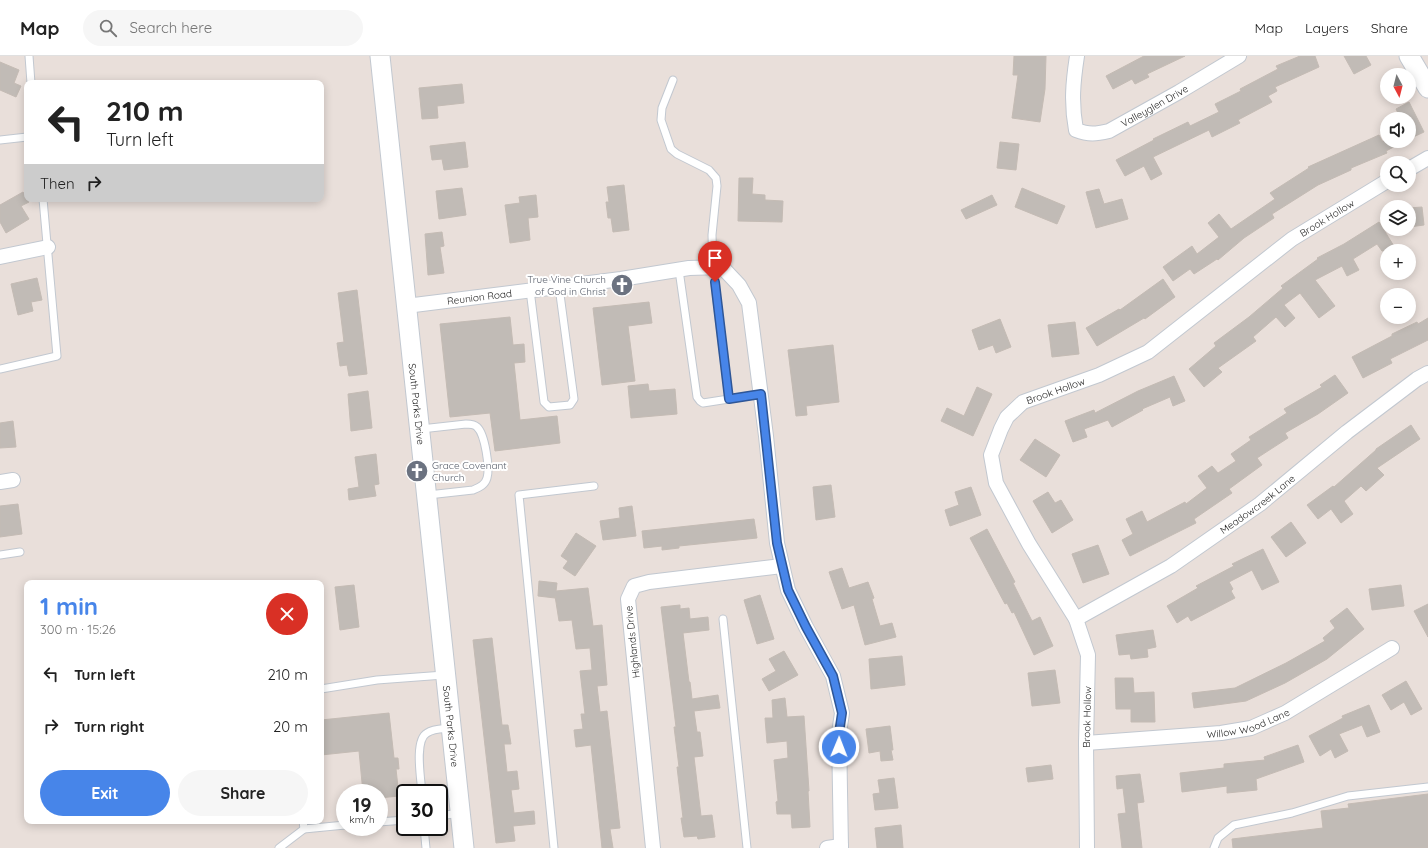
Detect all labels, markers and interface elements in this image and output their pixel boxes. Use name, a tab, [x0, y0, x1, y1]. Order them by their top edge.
search box	[83, 10, 363, 46]
text: Map	[20, 16, 59, 40]
icon: search	[97, 17, 119, 39]
text: Search here	[129, 18, 212, 37]
text: Map	[1254, 19, 1283, 37]
text: Layers	[1305, 19, 1349, 37]
text: Share	[1371, 19, 1408, 37]
north arrow	[1380, 68, 1416, 104]
map controls	[1380, 68, 1416, 324]
street label: Valleyglen Drive	[1119, 82, 1191, 130]
text: 210 m	[106, 93, 184, 128]
icon: left	[40, 96, 92, 148]
button: sound	[1380, 112, 1416, 148]
text: Turn left	[106, 128, 174, 151]
button: search	[1380, 156, 1416, 192]
icon: right	[83, 172, 105, 194]
text: Then	[40, 174, 75, 193]
street label: Brook Hollow	[1297, 196, 1357, 240]
button: layers	[1380, 200, 1416, 236]
pin	[698, 241, 732, 282]
button: +	[1380, 244, 1416, 280]
icon: arrive	[704, 247, 726, 269]
church icon: True Vine Church of God in Christ	[609, 272, 635, 298]
place label: True Vine Church of God in Christ	[527, 273, 607, 298]
street label: Reunion Road	[446, 287, 513, 308]
button: −	[1380, 288, 1416, 324]
street label: South Parks Drive	[406, 363, 427, 446]
street label: Brook Hollow	[1024, 374, 1087, 407]
church icon: Grace Covenant Church	[404, 458, 430, 484]
place label: Grace Covenant Church	[432, 459, 507, 484]
street label: Meadowcreek Lane	[1217, 472, 1298, 537]
text: 1 min	[40, 591, 98, 621]
button: close	[266, 593, 308, 635]
street label: Highlands Drive	[622, 605, 643, 679]
text: 300 m · 15:26	[40, 621, 116, 637]
icon: left	[40, 663, 62, 685]
text: Turn left	[74, 665, 136, 684]
text: 210 m	[267, 665, 308, 684]
street label: South Parks Drive	[440, 685, 461, 768]
street label: Brook Hollow	[1080, 686, 1094, 748]
street label: Willow Wood Lane	[1206, 706, 1292, 741]
icon: right	[40, 715, 62, 737]
text: Turn right	[74, 717, 145, 736]
text: 20 m	[273, 717, 308, 736]
position arrow	[818, 726, 860, 768]
button: Exit	[40, 770, 170, 816]
button: Share	[178, 770, 308, 816]
speed limit sign: 30	[396, 784, 448, 836]
text: 19	[352, 792, 372, 817]
text: km/h	[349, 813, 375, 826]

